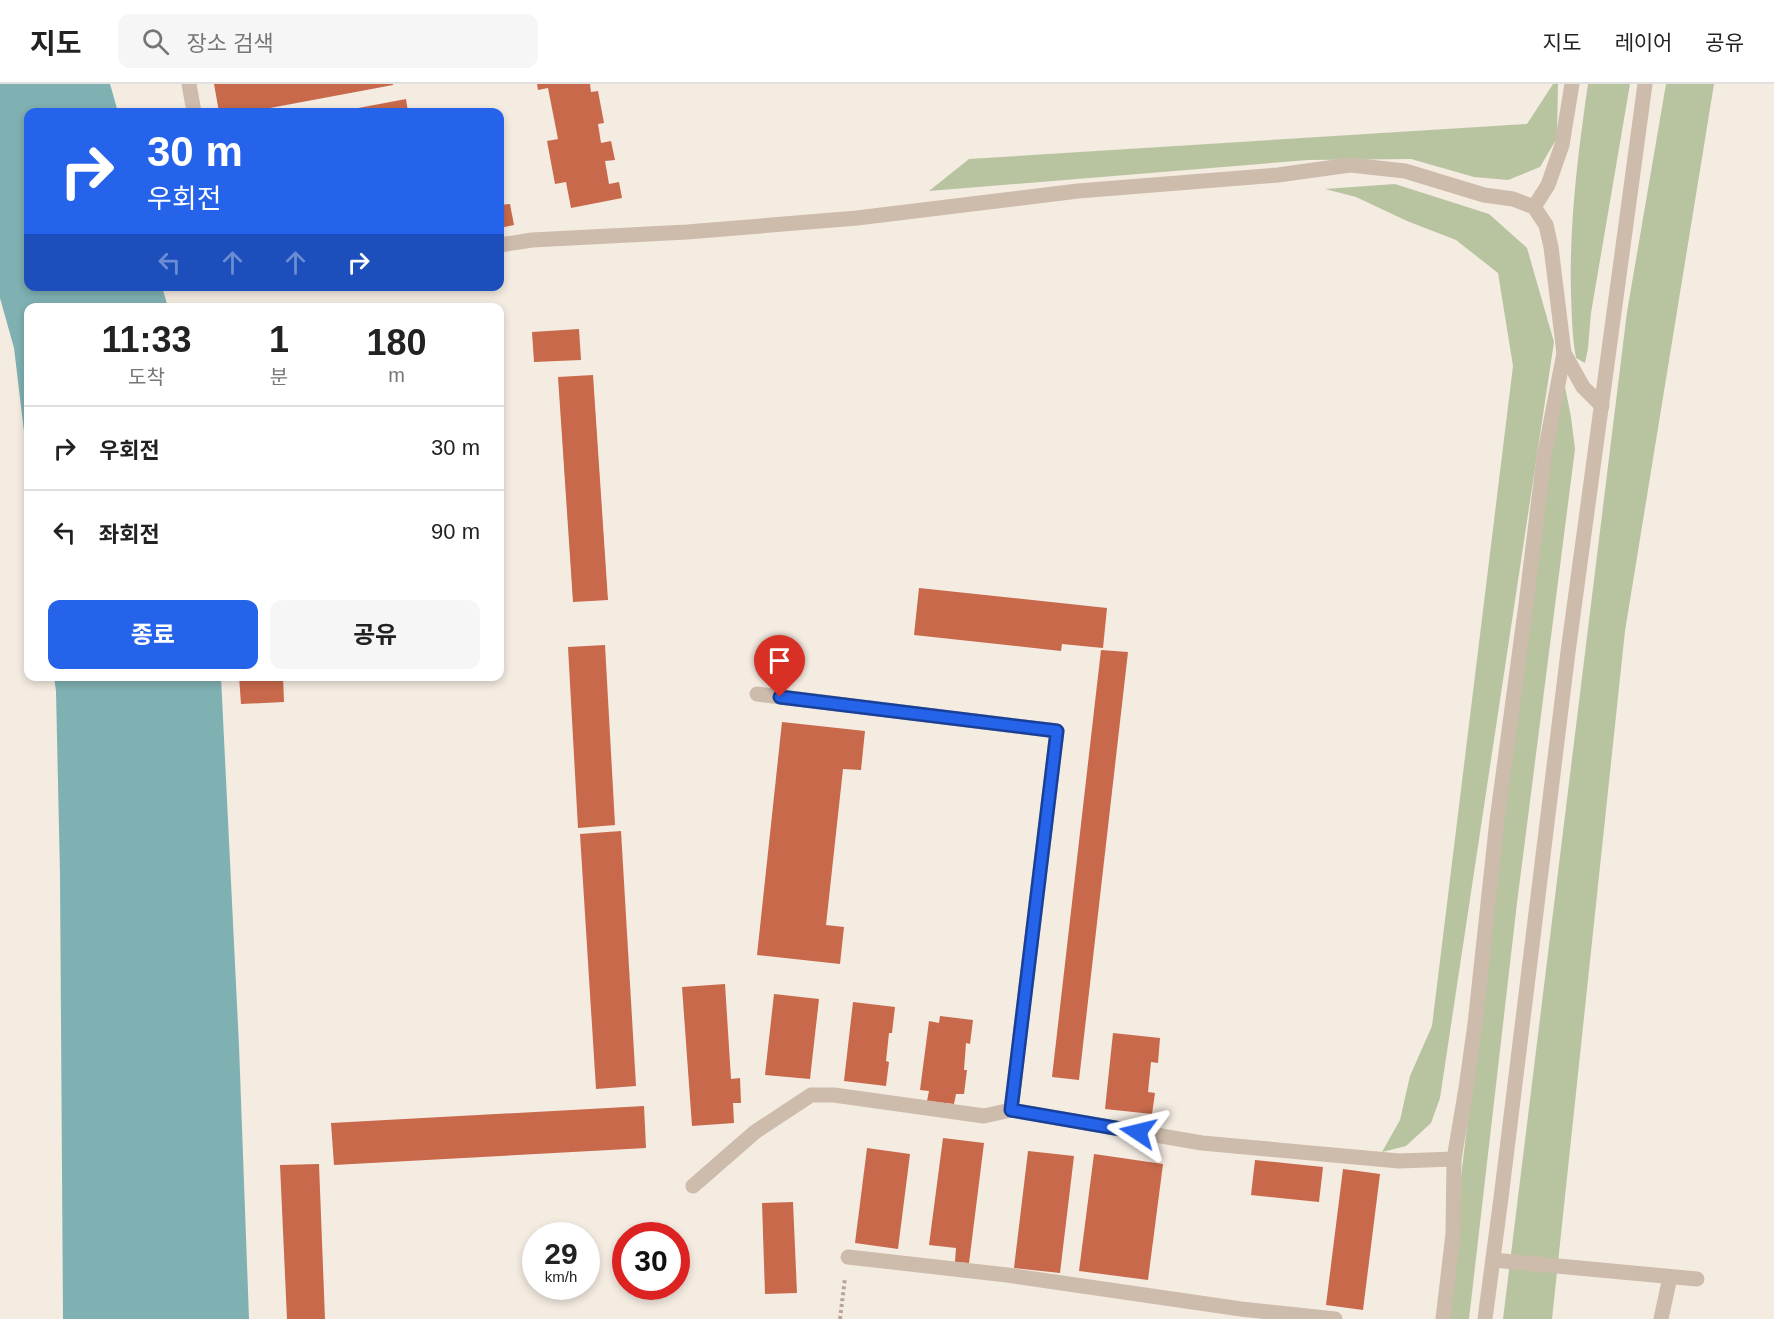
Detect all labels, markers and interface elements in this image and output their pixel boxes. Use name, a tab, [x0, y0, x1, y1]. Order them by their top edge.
search box	[118, 14, 538, 68]
icon: search	[139, 25, 172, 58]
text: 지도	[30, 28, 82, 59]
text: 장소 검색	[187, 31, 274, 56]
text: 지도	[1543, 31, 1581, 54]
text: 레이어	[1614, 31, 1672, 54]
text: 공유	[1705, 31, 1744, 54]
text: 30 m	[147, 128, 243, 175]
icon: right	[48, 132, 126, 210]
text: 우회전	[147, 184, 222, 214]
icon: left	[153, 246, 186, 279]
icon: ahead	[216, 246, 249, 279]
icon: ahead	[279, 246, 312, 279]
icon: right	[342, 246, 375, 279]
text: 11:33	[101, 319, 192, 360]
text: 1	[269, 319, 289, 360]
text: 180	[366, 322, 427, 363]
text: m	[388, 364, 405, 386]
text: 도착	[128, 366, 165, 388]
text: 분	[270, 366, 288, 388]
icon: right	[48, 432, 81, 465]
text: 30 m	[431, 435, 480, 460]
text: 우회전	[99, 438, 160, 463]
icon: left	[48, 516, 81, 549]
text: 90 m	[431, 519, 480, 544]
text: 좌회전	[99, 522, 160, 547]
button: 종료	[48, 600, 258, 669]
button: 공유	[270, 600, 480, 669]
pin	[754, 635, 805, 697]
icon: arrive	[763, 644, 796, 677]
position arrow	[1106, 1100, 1170, 1164]
speed limit sign: 30	[612, 1222, 690, 1300]
text: 29	[544, 1237, 578, 1270]
text: km/h	[545, 1268, 577, 1285]

